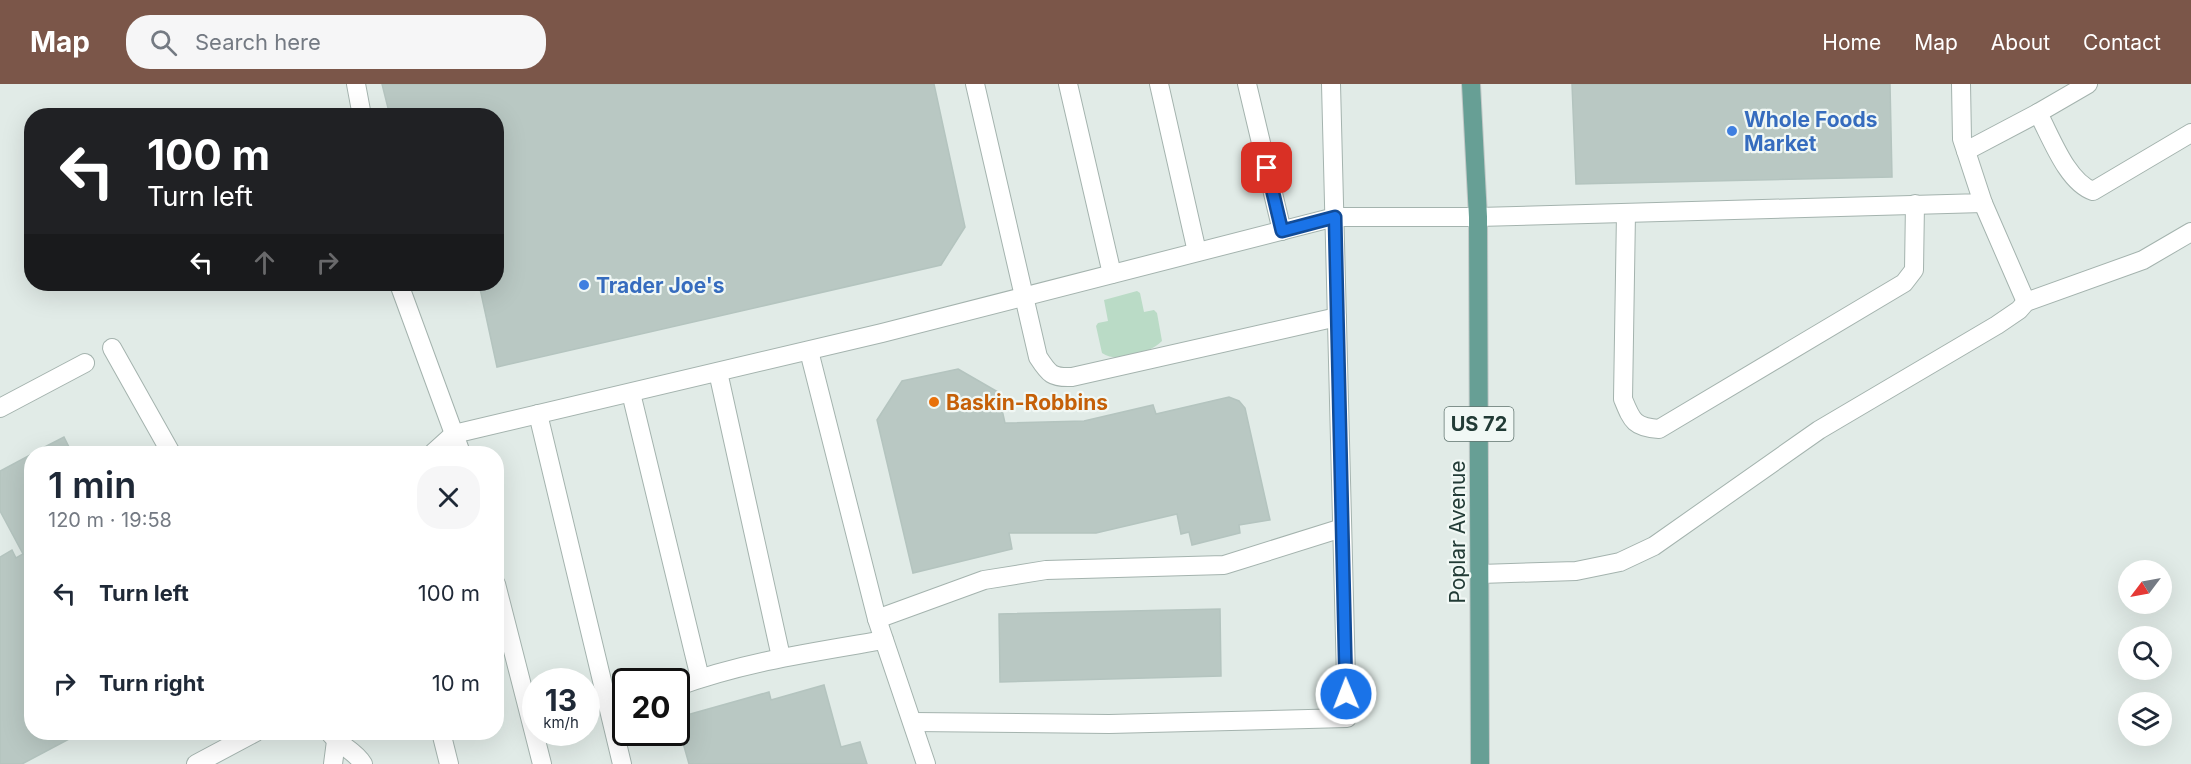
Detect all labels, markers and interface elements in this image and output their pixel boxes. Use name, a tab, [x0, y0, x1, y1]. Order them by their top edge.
search box	[126, 15, 546, 69]
text: Map	[30, 25, 90, 59]
icon: search	[147, 26, 180, 59]
text: Search here	[195, 29, 321, 55]
text: Home	[1822, 30, 1881, 55]
text: Map	[1914, 30, 1958, 55]
text: About	[1991, 30, 2050, 55]
text: Contact	[2083, 30, 2161, 55]
place label: Whole Foods Market	[1744, 107, 1877, 156]
marker: Whole Foods Market	[1725, 124, 1739, 138]
text: 100 m	[147, 129, 270, 180]
icon: left	[48, 132, 126, 210]
pin	[1241, 142, 1292, 193]
icon: arrive	[1250, 151, 1283, 184]
text: Turn left	[147, 180, 253, 213]
icon: left	[185, 246, 218, 279]
icon: ahead	[248, 246, 281, 279]
icon: right	[311, 246, 344, 279]
place label: Trader Joe's	[596, 273, 725, 298]
marker: Trader Joe's	[577, 278, 591, 292]
place label: Baskin-Robbins	[946, 390, 1108, 415]
marker: Baskin-Robbins	[927, 395, 941, 409]
road number: US 72	[1444, 407, 1514, 441]
street label: Poplar Avenue	[1445, 460, 1470, 604]
text: 1 min	[48, 463, 136, 507]
button: close	[417, 466, 480, 529]
text: 120 m · 19:58	[48, 508, 172, 532]
north arrow	[2118, 560, 2172, 614]
map controls	[2118, 560, 2172, 746]
icon: left	[48, 577, 81, 610]
text: Turn left	[99, 580, 189, 606]
text: 100 m	[418, 580, 480, 606]
button: search	[2118, 626, 2172, 680]
position arrow	[1314, 662, 1378, 726]
icon: right	[48, 667, 81, 700]
speed limit sign: 20	[612, 668, 690, 746]
text: Turn right	[99, 670, 205, 696]
text: 10 m	[432, 670, 480, 696]
text: 13	[545, 682, 577, 718]
button: layers	[2118, 692, 2172, 746]
text: km/h	[543, 713, 579, 732]

